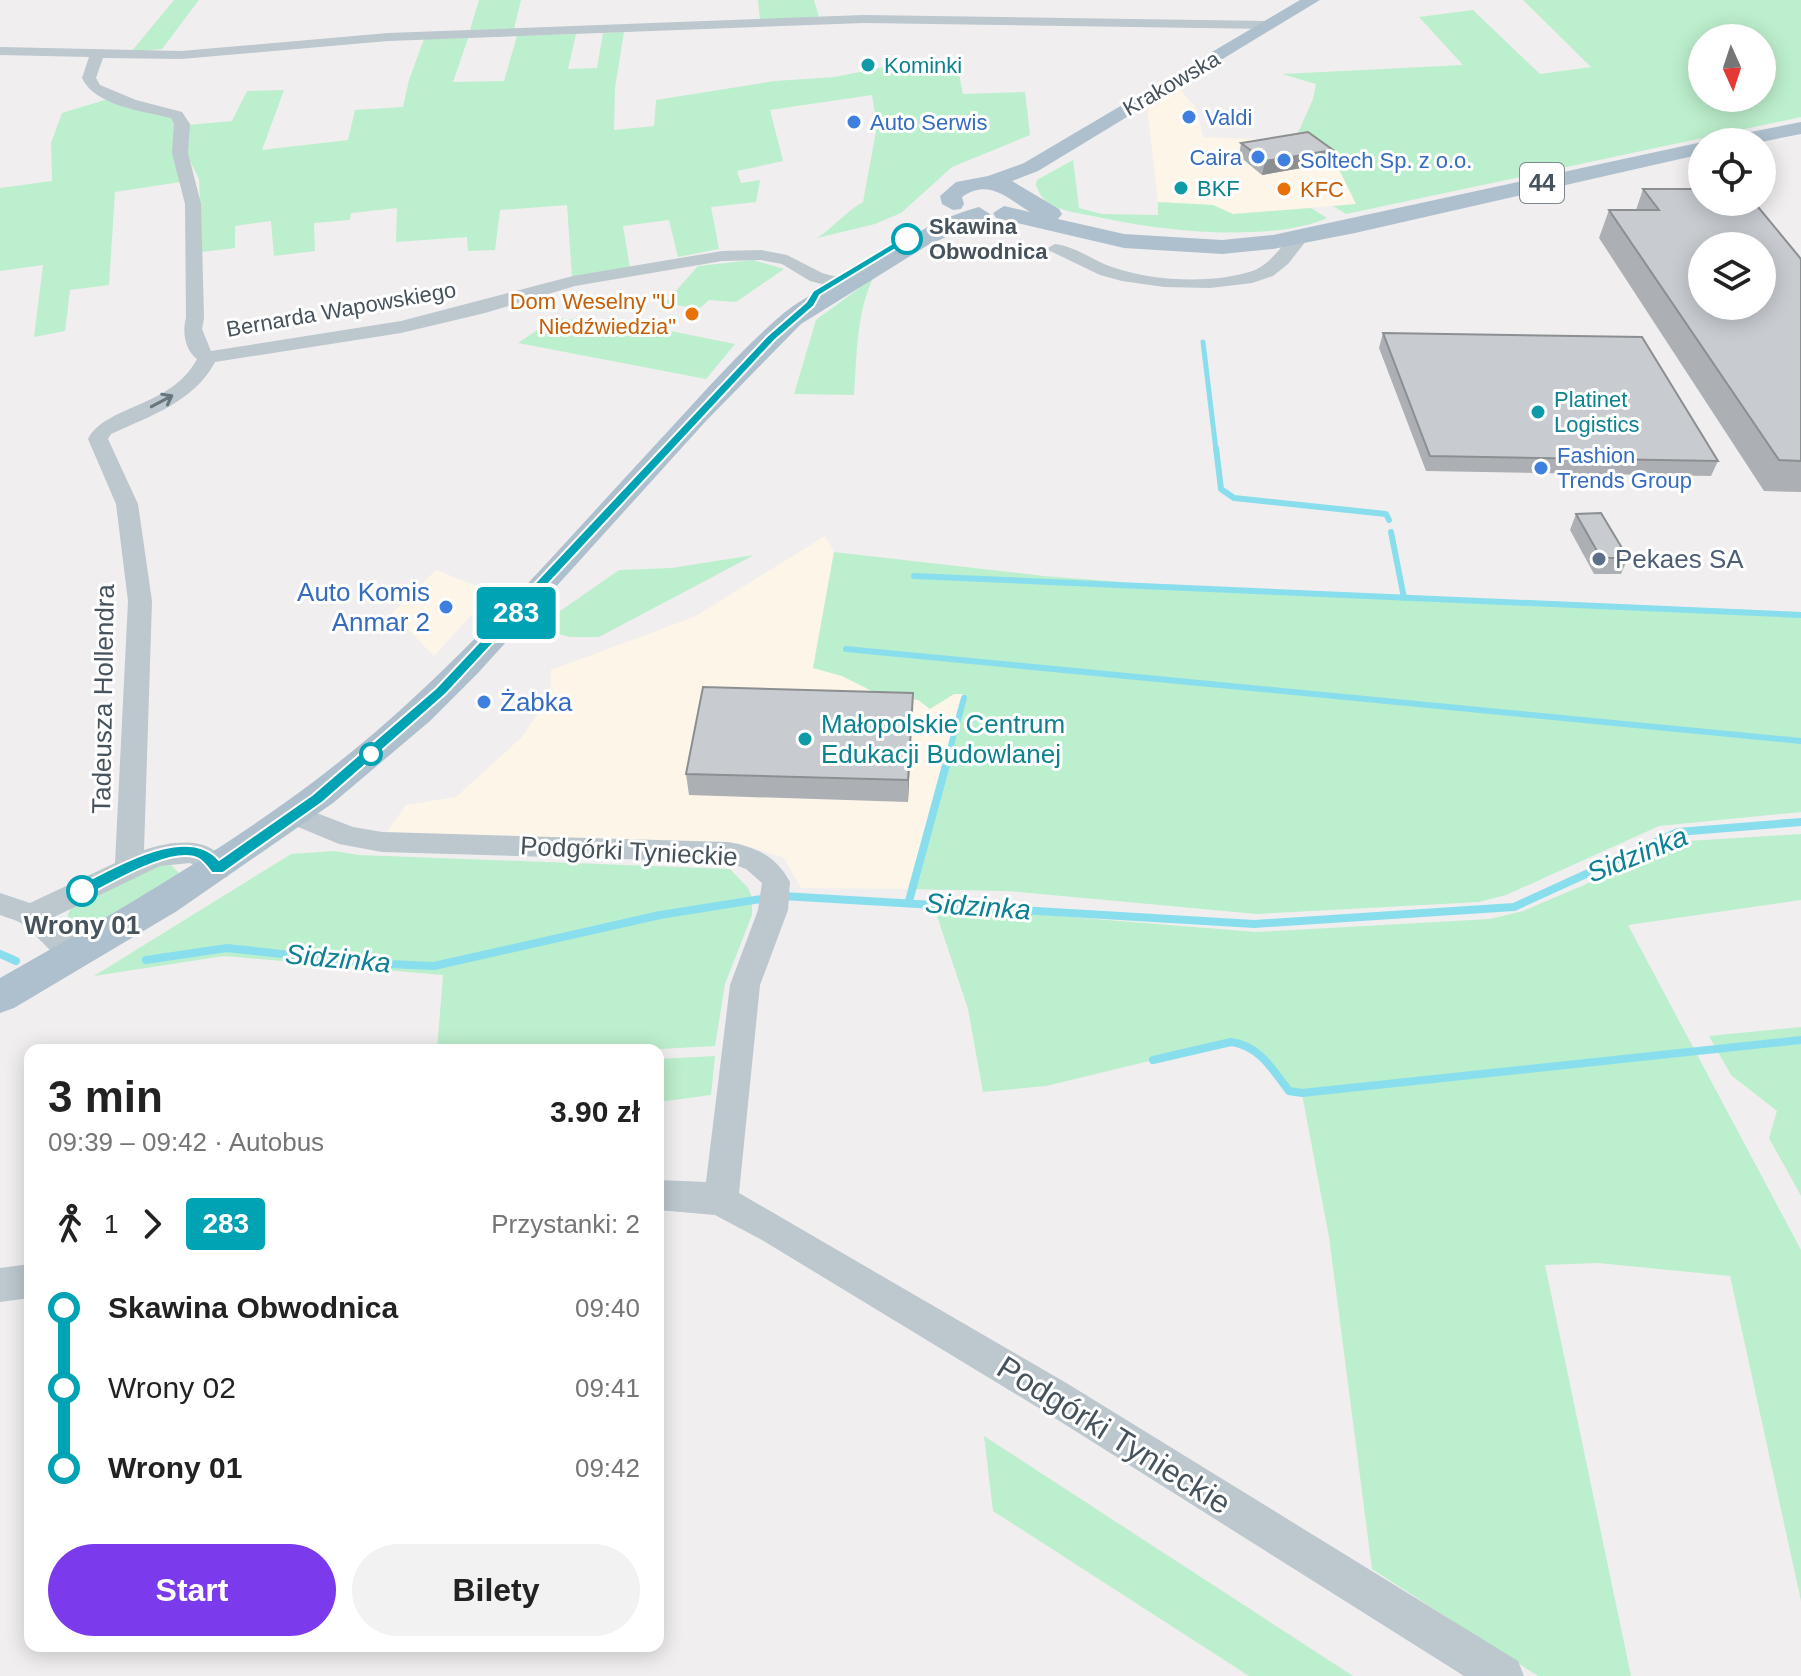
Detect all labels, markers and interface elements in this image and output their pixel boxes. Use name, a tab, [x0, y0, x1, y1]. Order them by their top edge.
north arrow	[1688, 24, 1776, 112]
map controls	[1688, 24, 1776, 320]
street label: Krakowska	[1118, 45, 1225, 121]
place label: Kominki	[884, 53, 962, 78]
marker: Kominki	[859, 56, 877, 74]
place label: Valdi	[1205, 105, 1252, 130]
marker: Valdi	[1180, 108, 1198, 126]
place label: Auto Serwis	[870, 110, 987, 135]
marker: Auto Serwis	[845, 113, 863, 131]
button: locate	[1688, 128, 1776, 216]
place label: Caira	[1189, 145, 1243, 170]
marker: Caira	[1249, 148, 1267, 166]
place label: Soltech Sp. z o.o.	[1300, 148, 1472, 173]
marker: Soltech Sp. z o.o.	[1275, 151, 1293, 169]
road number: 44	[1520, 163, 1564, 203]
place label: BKF	[1197, 176, 1240, 201]
place label: KFC	[1300, 177, 1344, 202]
marker: BKF	[1172, 179, 1190, 197]
marker: KFC	[1275, 180, 1293, 198]
place label: Skawina Obwodnica	[929, 214, 1048, 264]
marker: Skawina Obwodnica	[892, 224, 922, 254]
button: layers	[1688, 232, 1776, 320]
street label: Bernarda Wapowskiego	[224, 277, 458, 342]
place label: Dom Weselny "U Niedźwiedzia"	[510, 289, 676, 339]
marker: Dom Weselny "U Niedźwiedzia"	[683, 305, 701, 323]
place label: Platinet Logistics	[1554, 387, 1640, 437]
one-way arrow	[150, 392, 173, 408]
marker: Platinet Logistics	[1529, 403, 1547, 421]
place label: Fashion Trends Group	[1557, 443, 1692, 493]
marker: Fashion Trends Group	[1532, 459, 1550, 477]
place label: Pekaes SA	[1615, 544, 1744, 574]
marker: Pekaes SA	[1590, 550, 1608, 568]
place label: Auto Komis Anmar 2	[297, 577, 430, 637]
street label: Tadeusza Hollendra	[86, 583, 120, 814]
line badge: 283	[470, 587, 562, 639]
text: 283	[493, 597, 539, 628]
marker: Auto Komis Anmar 2	[437, 598, 455, 616]
place label: Żabka	[500, 687, 573, 717]
marker: Żabka	[475, 693, 493, 711]
place label: Małopolskie Centrum Edukacji Budowlanej	[821, 709, 1065, 769]
marker: Małopolskie Centrum Edukacji Budowlanej	[796, 730, 814, 748]
unlabelled marker	[360, 743, 382, 765]
water label: Sidzinka	[1582, 820, 1692, 889]
street label: Podgórki Tynieckie	[519, 830, 739, 872]
marker: Wrony 01	[67, 876, 97, 906]
water label: Sidzinka	[924, 887, 1032, 926]
place label: Wrony 01	[24, 910, 140, 940]
water label: Sidzinka	[284, 938, 392, 979]
text: 3 min	[48, 1072, 163, 1121]
text: 3.90 zł	[550, 1095, 640, 1128]
text: 09:39 – 09:42 · Autobus	[48, 1127, 324, 1157]
icon: walk	[48, 1202, 92, 1246]
icon: forward	[130, 1202, 174, 1246]
text: 283	[202, 1208, 249, 1239]
text: 1	[104, 1209, 118, 1239]
text: Przystanki: 2	[491, 1209, 640, 1239]
text: Skawina Obwodnica	[108, 1291, 398, 1324]
text: 09:40	[575, 1293, 640, 1323]
street label: Podgórki Tynieckie	[991, 1349, 1237, 1521]
text: Wrony 02	[108, 1371, 236, 1404]
text: 09:41	[575, 1373, 640, 1403]
text: Wrony 01	[108, 1451, 243, 1484]
text: 09:42	[575, 1453, 640, 1483]
button: Start	[48, 1544, 336, 1636]
button: Bilety	[352, 1544, 640, 1636]

